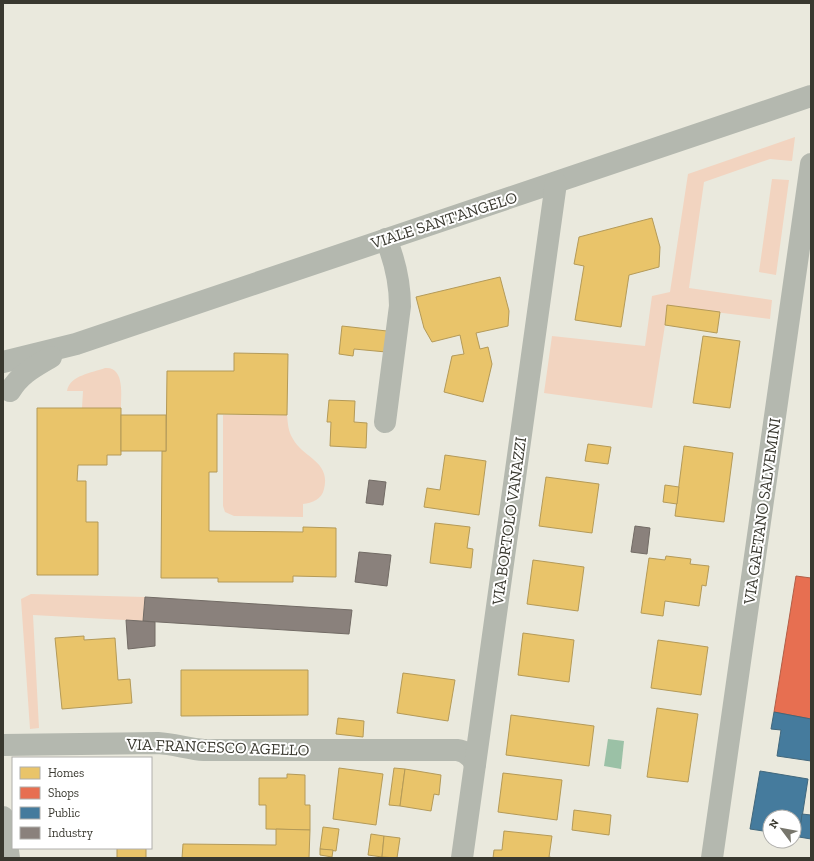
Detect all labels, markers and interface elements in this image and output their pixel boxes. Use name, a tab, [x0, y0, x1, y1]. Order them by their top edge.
street label: VIALE SANT'ANGELO	[367, 187, 520, 253]
street label: VIA GAETANO SALVEMINI	[739, 416, 785, 607]
street label: VIA BORTOLO VANAZZI	[488, 436, 530, 607]
street label: VIA FRANCESCO AGELLO	[125, 734, 310, 760]
legend	[12, 757, 152, 849]
text: Homes	[48, 766, 84, 780]
text: Shops	[48, 786, 79, 800]
text: Public	[48, 806, 81, 820]
north arrow	[762, 809, 802, 849]
text: N	[766, 816, 782, 831]
text: Industry	[48, 826, 94, 840]

